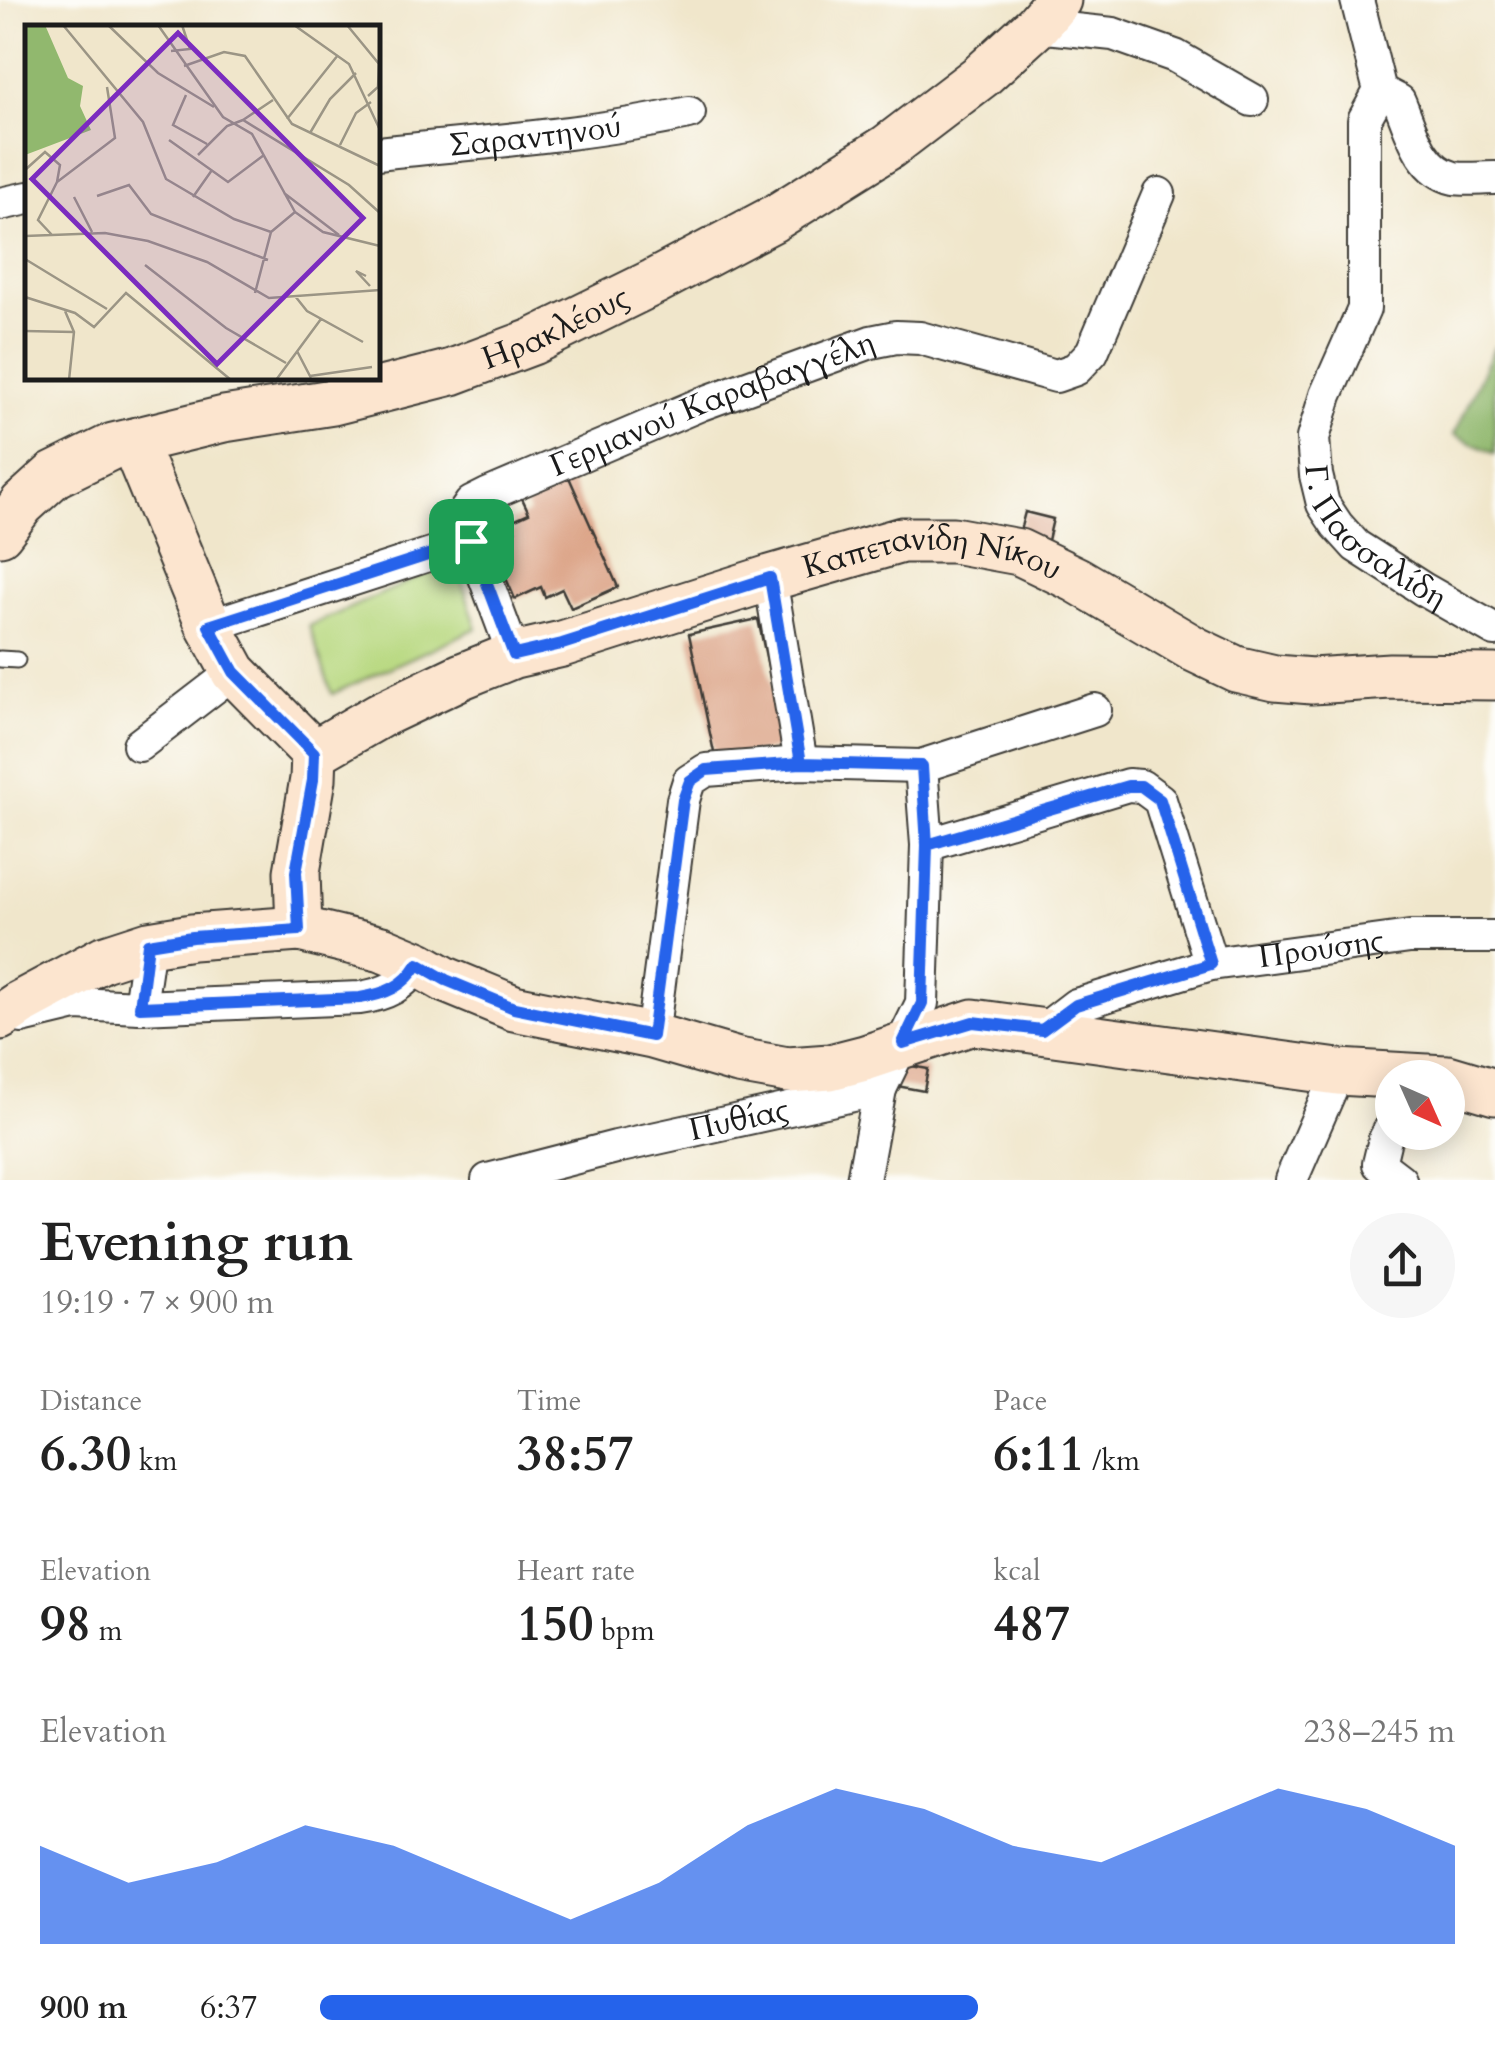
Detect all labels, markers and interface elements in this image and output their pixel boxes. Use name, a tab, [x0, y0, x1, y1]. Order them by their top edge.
inset map	[25, 25, 380, 380]
street label: Σαραντηνού	[447, 104, 624, 168]
street label: Ηρακλέους	[476, 276, 637, 381]
street label: Γερμανού Καραβαγγέλη	[543, 321, 881, 488]
street label: Γ. Πασσαλίδη	[1293, 463, 1454, 620]
pin	[429, 499, 514, 584]
icon: arrive	[444, 514, 499, 569]
street label: Καπετανίδη Νίκου	[797, 517, 1069, 591]
street label: Προύσης	[1256, 919, 1387, 979]
north arrow	[1375, 1060, 1465, 1150]
map controls	[1375, 1060, 1465, 1150]
street label: Πυθίας	[685, 1088, 793, 1152]
text: Evening run	[40, 1206, 353, 1280]
button: share	[1350, 1213, 1455, 1318]
text: 19:19 · 7 × 900 m	[40, 1281, 274, 1325]
text: Distance	[40, 1382, 142, 1420]
text: Time	[517, 1382, 581, 1420]
text: Pace	[993, 1382, 1047, 1420]
text: 6.30	[40, 1420, 131, 1488]
text: 38:57	[517, 1420, 634, 1488]
text: 6:11	[993, 1420, 1085, 1488]
text: km	[131, 1442, 178, 1480]
text: /km	[1085, 1442, 1140, 1480]
text: Elevation	[40, 1552, 151, 1590]
text: Heart rate	[517, 1552, 635, 1590]
text: kcal	[993, 1552, 1040, 1590]
text: 98	[40, 1590, 91, 1658]
text: 150	[517, 1590, 594, 1658]
text: 487	[993, 1590, 1070, 1658]
text: m	[91, 1612, 122, 1650]
text: bpm	[594, 1612, 655, 1650]
text: Elevation	[40, 1710, 167, 1754]
text: 238–245 m	[1303, 1710, 1455, 1754]
text: 900 m	[40, 1986, 127, 2030]
text: 6:37	[200, 1986, 257, 2030]

